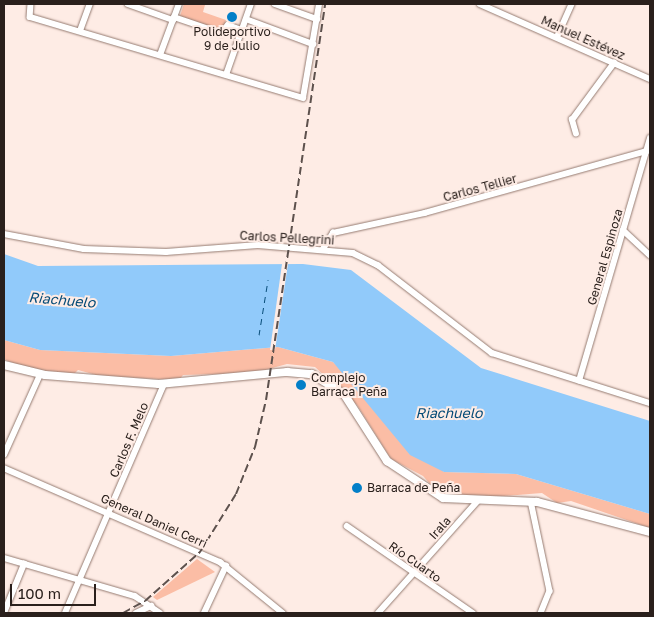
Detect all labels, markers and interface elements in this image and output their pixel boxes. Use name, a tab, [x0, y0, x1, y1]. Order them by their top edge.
marker: Polideportivo 9 de Julio	[226, 11, 238, 23]
street label: Manuel Estévez	[539, 13, 627, 63]
place label: Polideportivo 9 de Julio	[193, 25, 271, 53]
street label: Carlos Tellier	[442, 171, 518, 205]
street label: General Espinoza	[584, 207, 626, 307]
street label: Carlos Pellegrini	[239, 228, 335, 248]
water label: Riachuelo	[28, 289, 96, 311]
place label: Complejo Barraca Peña	[311, 371, 387, 399]
marker: Complejo Barraca Peña	[295, 379, 307, 391]
street label: Carlos F. Melo	[107, 400, 151, 480]
water label: Riachuelo	[416, 405, 482, 421]
place label: Barraca de Peña	[367, 481, 460, 495]
marker: Barraca de Peña	[351, 482, 363, 494]
street label: General Daniel Cerri	[98, 491, 210, 551]
street label: Irala	[426, 514, 454, 542]
street label: Río Cuarto	[386, 539, 444, 585]
scale bar	[12, 574, 99, 606]
text: 100 m	[18, 584, 61, 602]

